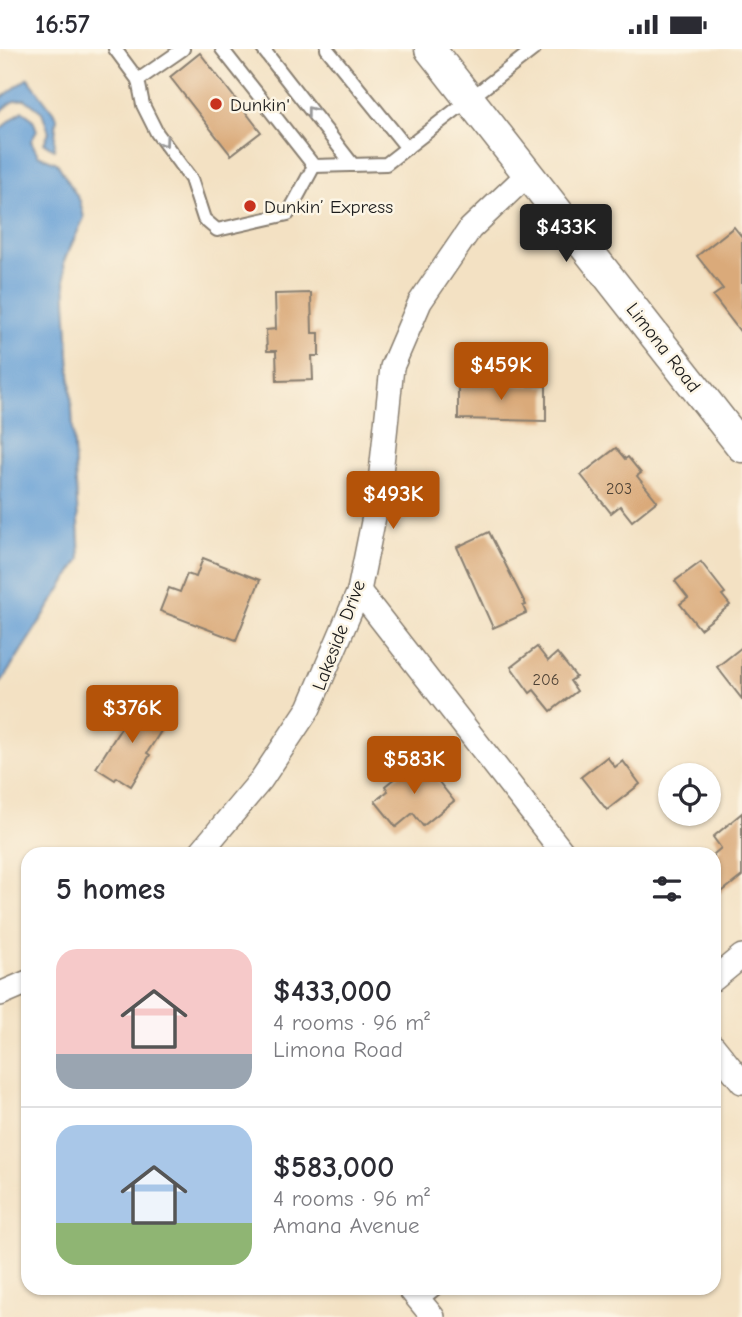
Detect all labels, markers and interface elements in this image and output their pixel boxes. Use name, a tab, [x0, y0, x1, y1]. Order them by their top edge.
text: 16:57	[35, 10, 90, 40]
place label: Dunkin'	[230, 94, 290, 116]
marker: Dunkin'	[208, 96, 224, 112]
one-way arrow	[307, 106, 320, 119]
one-way arrow	[156, 134, 168, 147]
place label: Dunkin’ Express	[264, 196, 393, 218]
marker: Dunkin’ Express	[242, 198, 258, 214]
pin: $433K	[517, 205, 615, 264]
text: $433K	[536, 213, 596, 240]
street label: Limona Road	[622, 299, 705, 397]
pin: $459K	[452, 343, 550, 402]
text: $459K	[470, 351, 532, 378]
pin: $493K	[344, 471, 442, 531]
text: $493K	[363, 480, 423, 507]
house number: 203	[606, 480, 632, 498]
street label: Lakeside Drive	[308, 577, 370, 694]
house number: 206	[533, 671, 559, 689]
pin: $376K	[83, 685, 181, 745]
text: $376K	[102, 694, 162, 721]
pin: $583K	[365, 737, 463, 796]
text: $583K	[383, 745, 445, 772]
map controls	[658, 763, 721, 826]
button: locate	[658, 763, 721, 826]
icon: filters	[648, 870, 686, 908]
text: 5 homes	[56, 872, 165, 907]
text: $433,000	[273, 974, 392, 1009]
icon: home	[112, 977, 196, 1061]
text: 4 rooms · 96 m²	[273, 1009, 430, 1036]
text: Limona Road	[273, 1036, 403, 1063]
text: $583,000	[273, 1150, 394, 1185]
icon: home	[112, 1153, 196, 1237]
text: 4 rooms · 96 m²	[273, 1185, 430, 1212]
text: Amana Avenue	[273, 1212, 420, 1239]

